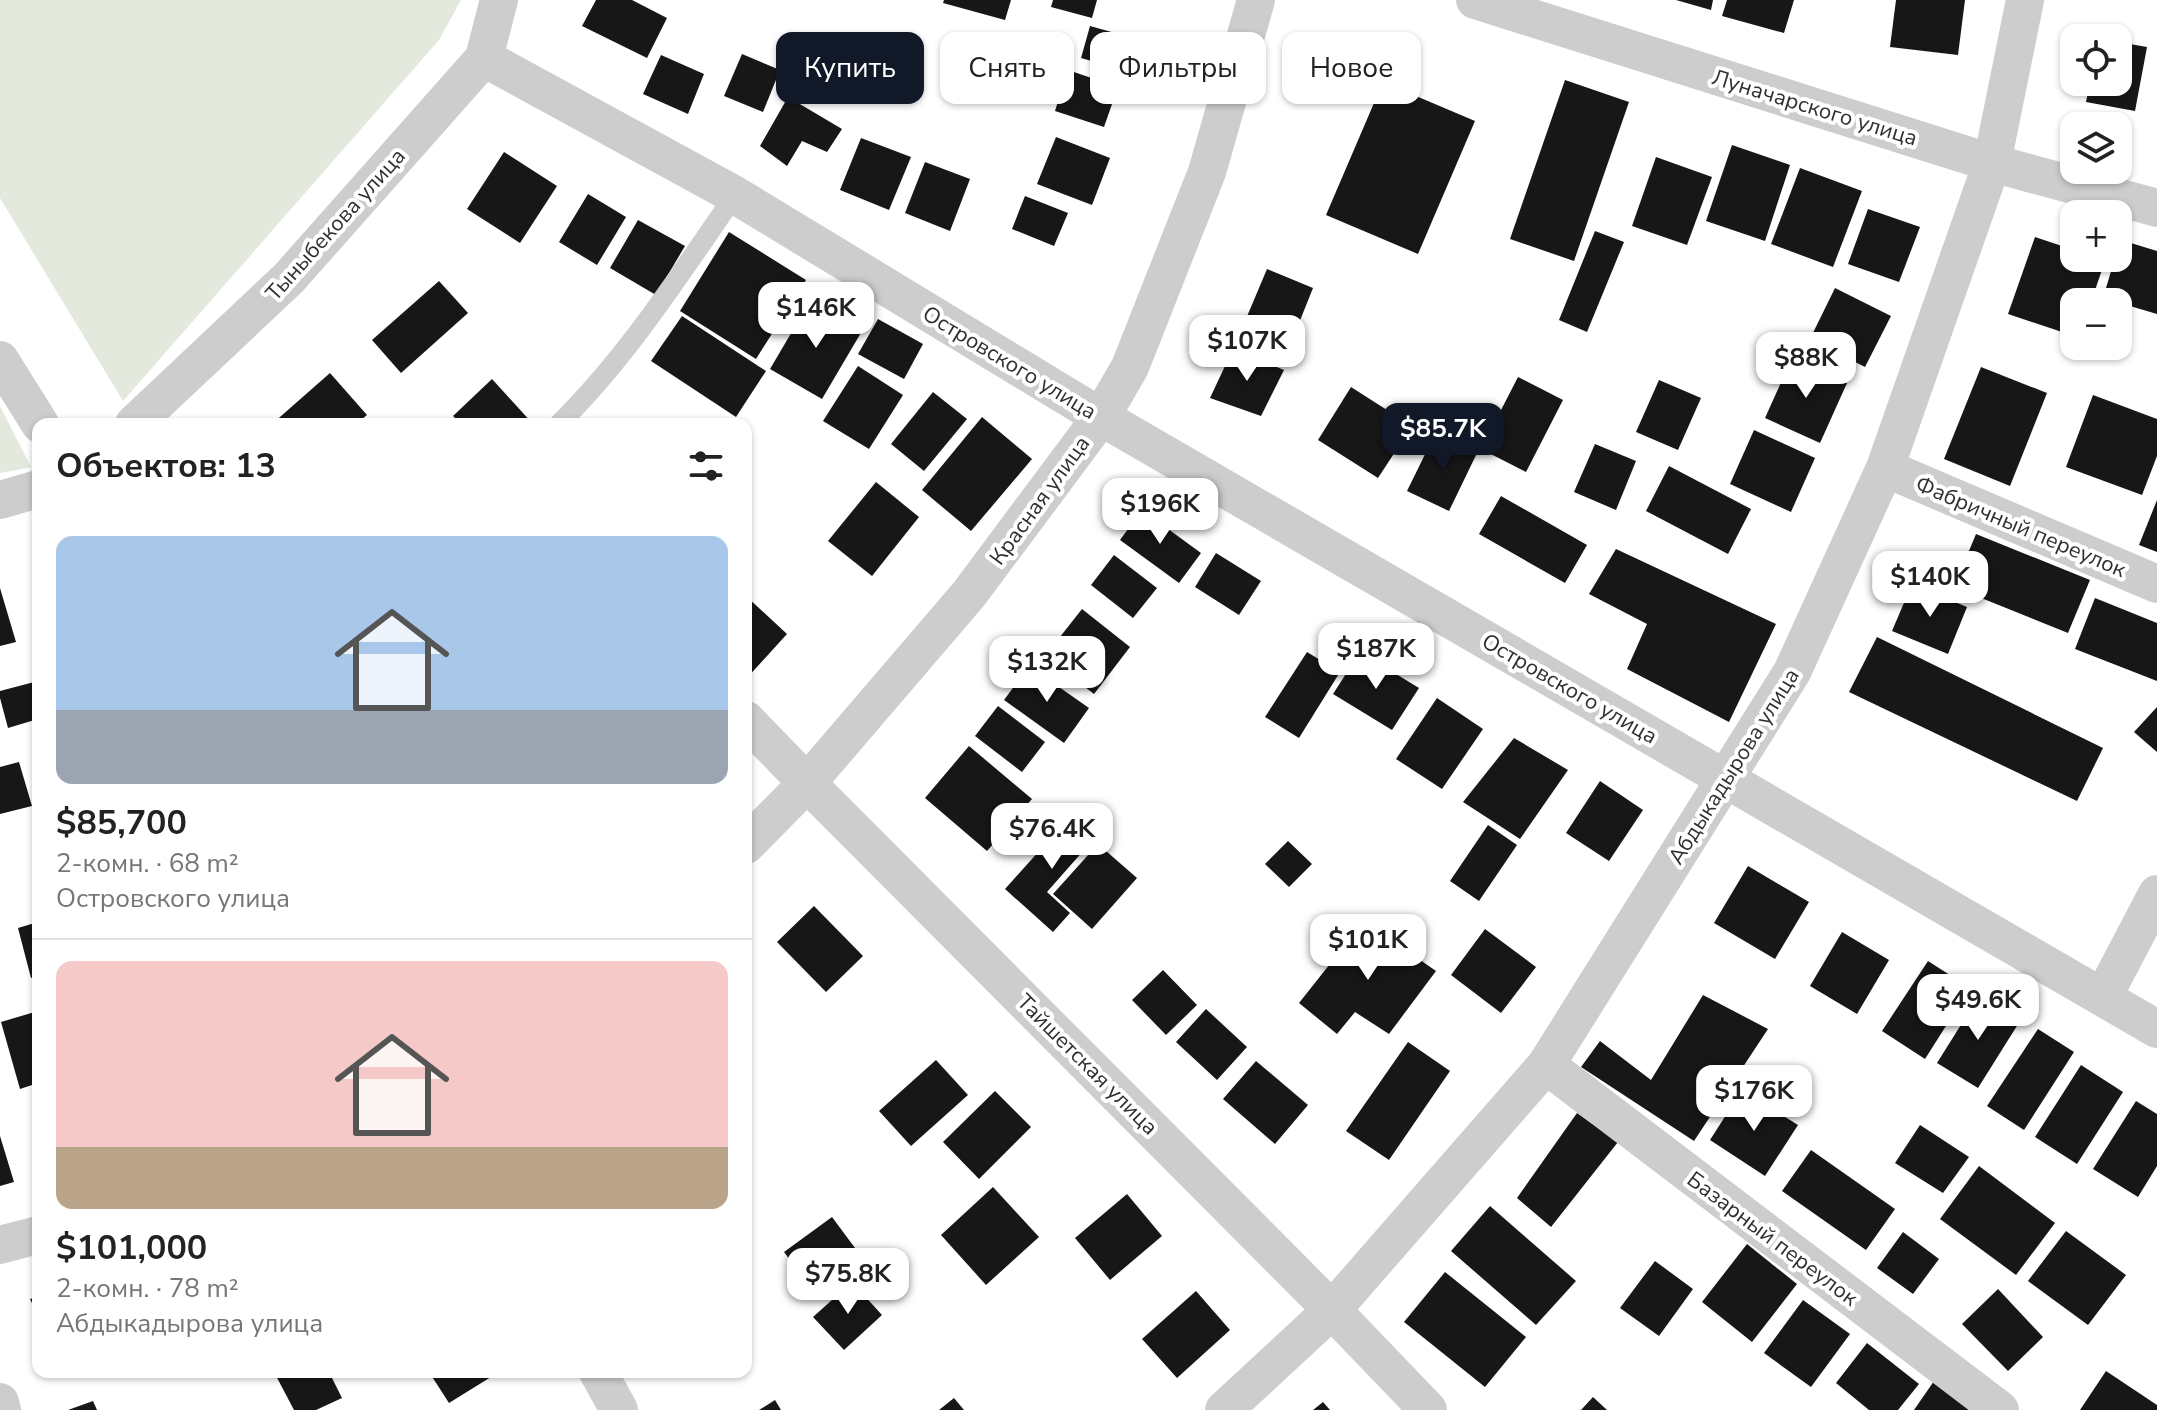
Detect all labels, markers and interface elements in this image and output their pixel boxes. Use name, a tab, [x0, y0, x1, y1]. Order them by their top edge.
map controls	[2060, 24, 2132, 360]
button: locate	[2060, 24, 2132, 96]
chip: Купить	[776, 32, 924, 104]
chip: Снять	[940, 32, 1074, 104]
chip: Фильтры	[1090, 32, 1266, 104]
chip: Новое	[1282, 32, 1421, 104]
street label: Луначарского улица	[1708, 62, 1921, 153]
button: layers	[2060, 112, 2132, 184]
street label: Тыныбекова улица	[259, 142, 412, 307]
button: +	[2060, 200, 2132, 272]
pin: $146K	[760, 282, 872, 350]
button: −	[2060, 288, 2132, 360]
text: $146K	[776, 290, 856, 325]
street label: Островского улица	[917, 299, 1102, 427]
pin: $107K	[1191, 315, 1303, 383]
text: $107K	[1207, 323, 1287, 358]
pin: $88K	[1759, 332, 1853, 400]
text: $88K	[1774, 340, 1838, 375]
pin: $85.7K	[1378, 403, 1508, 471]
text: $85.7K	[1400, 411, 1486, 446]
street label: Красная улица	[983, 430, 1097, 571]
text: Объектов: 13	[56, 443, 276, 489]
icon: filters	[684, 444, 728, 488]
street label: Фабричный переулок	[1911, 469, 2131, 585]
pin: $196K	[1104, 478, 1216, 546]
text: $196K	[1120, 486, 1200, 521]
pin: $140K	[1874, 551, 1986, 619]
text: $140K	[1890, 559, 1970, 594]
icon: home	[320, 588, 464, 732]
pin: $187K	[1320, 623, 1432, 691]
street label: Островского улица	[1476, 626, 1663, 751]
text: $187K	[1336, 631, 1416, 666]
pin: $132K	[991, 636, 1103, 704]
text: $132K	[1007, 644, 1087, 679]
street label: Абдыкадырова улица	[1661, 663, 1806, 870]
text: $85,700	[56, 800, 187, 846]
pin: $76.4K	[987, 803, 1117, 871]
text: $76.4K	[1009, 811, 1095, 846]
text: 2-комн. · 68 m²	[56, 846, 239, 881]
text: Островского улица	[56, 881, 290, 916]
pin: $101K	[1312, 914, 1424, 982]
text: $101K	[1328, 922, 1408, 957]
pin: $49.6K	[1913, 974, 2043, 1042]
text: $49.6K	[1935, 982, 2021, 1017]
street label: Тайшетская улица	[1010, 988, 1164, 1142]
icon: home	[320, 1013, 464, 1157]
pin: $176K	[1698, 1065, 1810, 1133]
text: $176K	[1714, 1073, 1794, 1108]
street label: Базарный переулок	[1681, 1165, 1864, 1313]
text: $101,000	[56, 1225, 207, 1271]
pin: $75.8K	[783, 1248, 913, 1316]
text: $75.8K	[805, 1256, 891, 1291]
text: 2-комн. · 78 m²	[56, 1271, 239, 1306]
text: Абдыкадырова улица	[56, 1306, 323, 1341]

